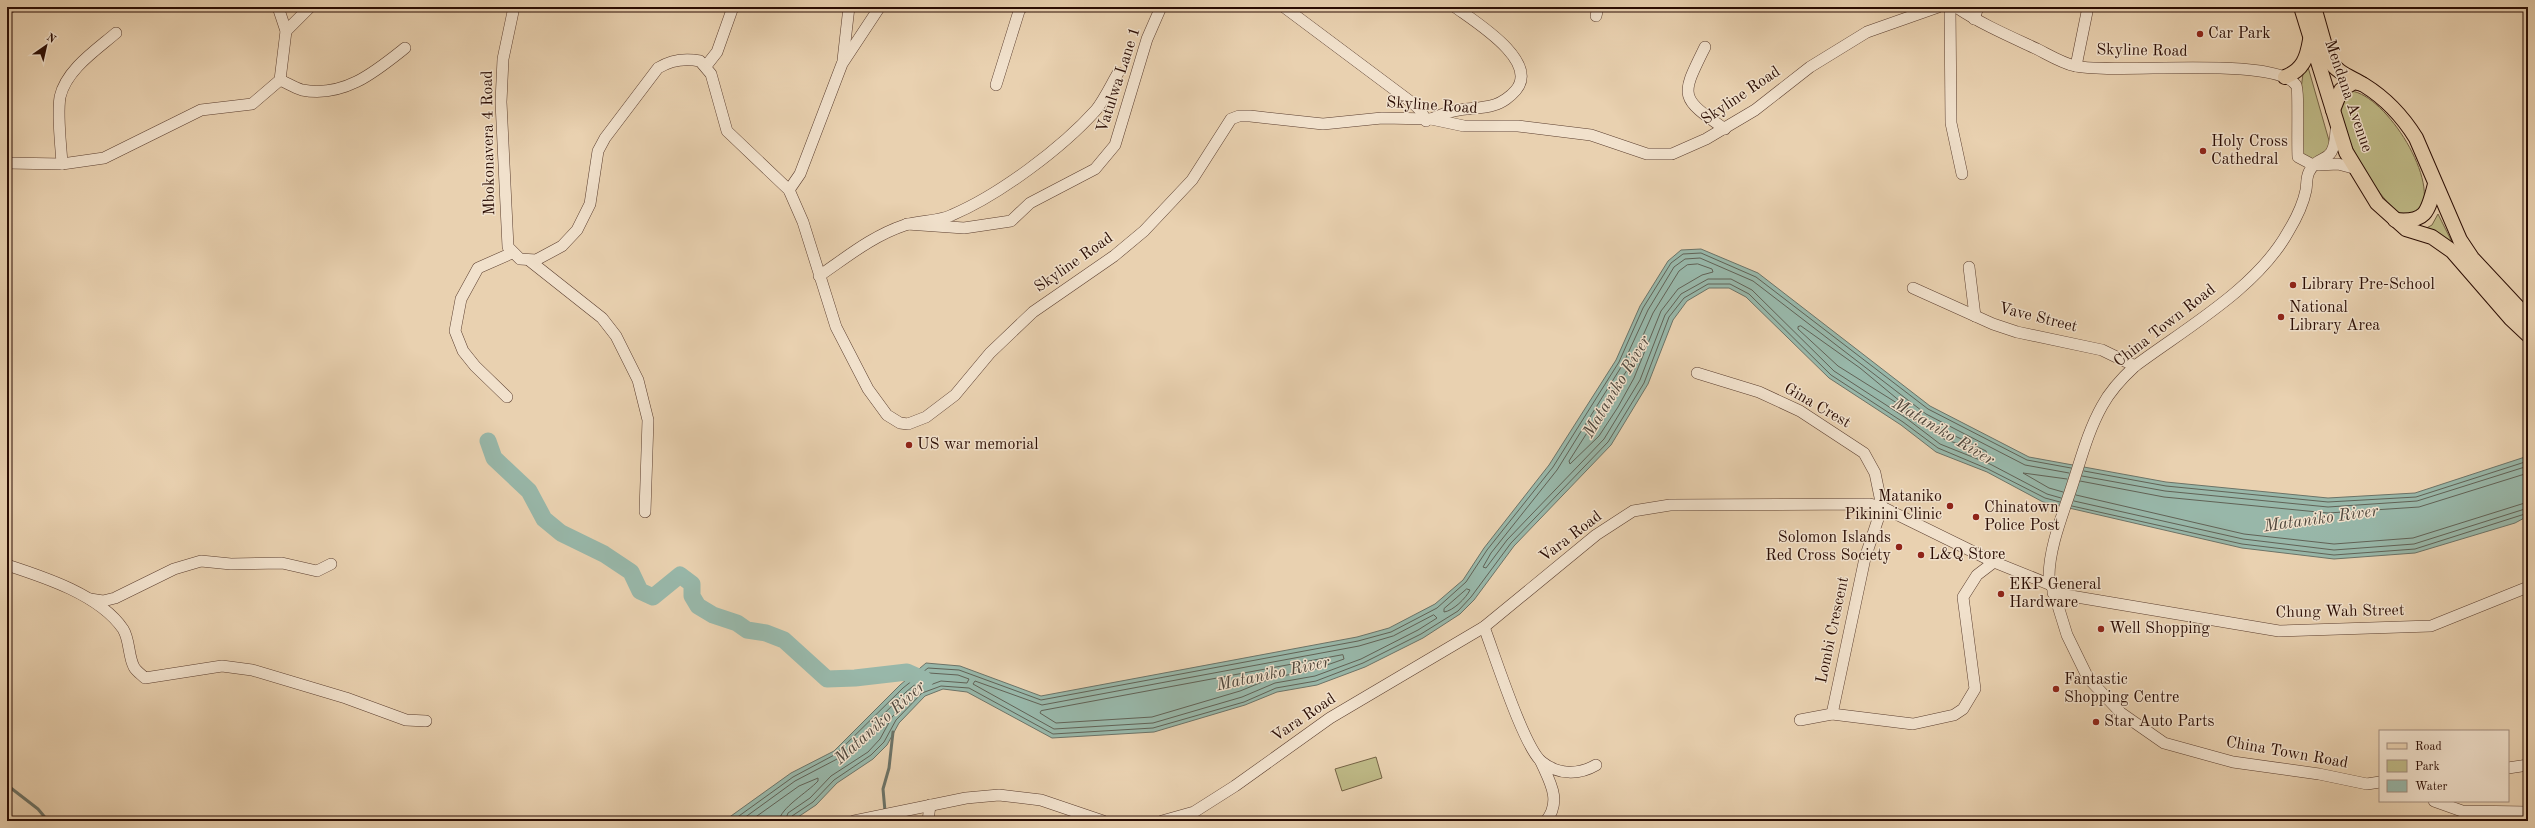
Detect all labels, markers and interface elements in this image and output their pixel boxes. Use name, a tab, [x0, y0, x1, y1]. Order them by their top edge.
street label: Vatulwa Lane 1	[1094, 25, 1144, 135]
north arrow	[26, 26, 66, 66]
place label: Car Park	[2208, 26, 2271, 42]
marker: Car Park	[2195, 29, 2205, 39]
text: N	[44, 32, 58, 46]
street label: Mendana Avenue	[2321, 38, 2375, 154]
street label: Skyline Road	[2096, 42, 2188, 60]
street label: Skyline Road	[1699, 64, 1783, 128]
street label: Mbokonavera 4 Road	[480, 70, 498, 216]
street label: Skyline Road	[1386, 95, 1478, 117]
place label: Holy Cross Cathedral	[2211, 134, 2288, 168]
marker: Holy Cross Cathedral	[2198, 146, 2208, 156]
street label: Skyline Road	[1032, 230, 1116, 296]
place label: Library Pre-School	[2301, 277, 2435, 293]
marker: Library Pre-School	[2288, 280, 2298, 290]
street label: China Town Road	[2111, 282, 2219, 370]
place label: National Library Area	[2289, 300, 2380, 334]
street label: Vave Street	[1997, 301, 2079, 336]
marker: National Library Area	[2276, 312, 2286, 322]
water label: Mataniko River	[1579, 333, 1654, 442]
street label: Gina Crest	[1781, 381, 1853, 432]
water label: Mataniko River	[1888, 394, 1997, 469]
place label: US war memorial	[917, 437, 1039, 453]
marker: US war memorial	[904, 440, 914, 450]
place label: Mataniko Pikinini Clinic	[1844, 489, 1942, 523]
place label: Chinatown Police Post	[1984, 500, 2060, 534]
marker: Mataniko Pikinini Clinic	[1945, 501, 1955, 511]
water label: Mataniko River	[2262, 502, 2380, 536]
street label: Vara Road	[1537, 508, 1605, 566]
marker: Chinatown Police Post	[1971, 512, 1981, 522]
place label: Solomon Islands Red Cross Society	[1765, 530, 1892, 564]
marker: Solomon Islands Red Cross Society	[1894, 542, 1904, 552]
place label: L&Q Store	[1929, 547, 2005, 563]
marker: L&Q Store	[1916, 550, 1926, 560]
street label: Lombi Crescent	[1814, 575, 1852, 685]
place label: EKP General Hardware	[2009, 577, 2101, 611]
marker: EKP General Hardware	[1996, 589, 2006, 599]
street label: Chung Wah Street	[2275, 603, 2405, 621]
place label: Well Shopping	[2109, 621, 2210, 637]
marker: Well Shopping	[2096, 624, 2106, 634]
water label: Mataniko River	[1214, 654, 1332, 695]
place label: Fantastic Shopping Centre	[2064, 672, 2179, 706]
water label: Mataniko River	[831, 678, 929, 769]
marker: Fantastic Shopping Centre	[2051, 684, 2061, 694]
street label: Vara Road	[1269, 691, 1339, 745]
place label: Star Auto Parts	[2104, 714, 2214, 730]
marker: Star Auto Parts	[2091, 717, 2101, 727]
legend	[2379, 730, 2509, 802]
street label: China Town Road	[2225, 734, 2349, 772]
text: Road	[2415, 741, 2442, 753]
text: Park	[2415, 761, 2440, 773]
text: Water	[2415, 781, 2448, 793]

